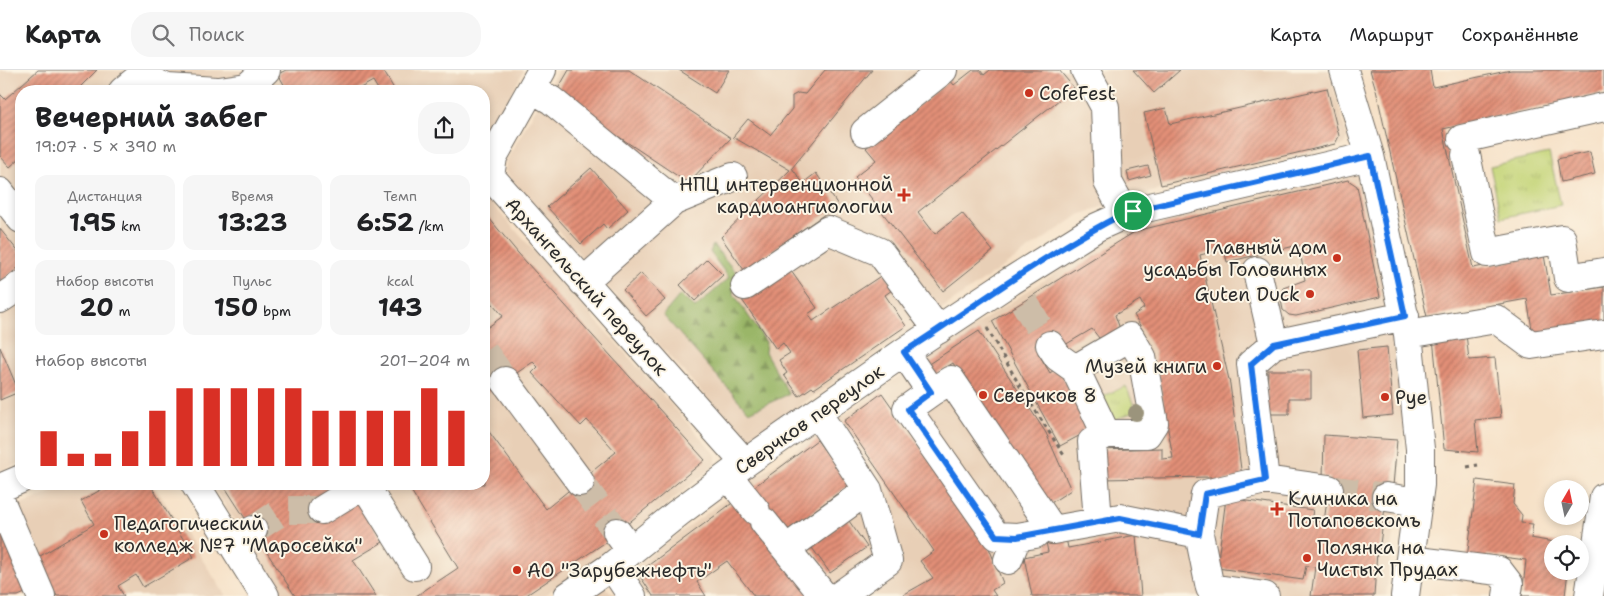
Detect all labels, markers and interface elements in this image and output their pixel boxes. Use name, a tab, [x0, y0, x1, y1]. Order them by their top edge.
search box	[131, 12, 481, 57]
text: Карта	[25, 19, 101, 51]
icon: search	[149, 21, 177, 49]
text: Поиск	[189, 22, 244, 47]
text: Карта	[1270, 23, 1321, 47]
text: Маршрут	[1349, 23, 1433, 47]
text: Сохранённые	[1461, 23, 1579, 47]
place label: CofeFest	[1039, 81, 1116, 106]
marker: CofeFest	[1023, 87, 1035, 99]
text: Вечерний забег	[35, 98, 267, 136]
button: share	[418, 102, 470, 154]
text: 19:07 · 5 × 390 m	[35, 136, 176, 157]
place label: НПЦ интервенционной кардиоангиологии	[679, 172, 893, 219]
text: Дистанция	[67, 187, 142, 205]
text: Время	[231, 187, 274, 205]
text: Темп	[383, 187, 417, 205]
marker: НПЦ интервенционной кардиоангиологии	[897, 188, 911, 202]
pin	[1112, 190, 1154, 232]
street label: Архангельский переулок	[500, 192, 673, 381]
icon: arrive	[1119, 197, 1147, 225]
text: 1.95	[69, 205, 116, 239]
text: 13:23	[218, 205, 287, 239]
text: 6:52	[357, 205, 414, 239]
text: km	[116, 217, 141, 235]
text: /km	[414, 217, 444, 235]
place label: Главный дом усадьбы Головиных	[1143, 235, 1327, 282]
marker: Главный дом усадьбы Головиных	[1331, 252, 1343, 264]
text: Набор высоты	[56, 272, 154, 290]
text: Пульс	[233, 272, 272, 290]
text: kcal	[387, 272, 414, 290]
place label: Guten Duck	[1195, 282, 1300, 307]
marker: Guten Duck	[1304, 288, 1316, 300]
text: 20	[79, 290, 114, 324]
text: 150	[214, 290, 258, 324]
text: 143	[378, 290, 422, 324]
text: m	[114, 302, 131, 320]
text: bpm	[258, 302, 291, 320]
text: Набор высоты	[35, 350, 147, 371]
text: 201–204 m	[379, 350, 470, 371]
place label: Музей книги	[1085, 354, 1207, 379]
street label: Сверчков переулок	[730, 359, 889, 480]
marker: Музей книги	[1211, 360, 1223, 372]
place label: Сверчков 8	[993, 383, 1097, 408]
place label: Pye	[1395, 385, 1427, 410]
marker: Сверчков 8	[977, 389, 989, 401]
marker: Pye	[1379, 391, 1391, 403]
north arrow	[1544, 480, 1589, 525]
map controls	[1544, 480, 1589, 580]
place label: Клиника на Потаповскомъ	[1288, 486, 1421, 533]
marker: Клиника на Потаповскомъ	[1270, 502, 1284, 516]
place label: Педагогический колледж №7 "Маросейка"	[114, 511, 363, 558]
marker: Педагогический колледж №7 "Маросейка"	[98, 528, 110, 540]
place label: Полянка на Чистых Прудах	[1317, 535, 1458, 582]
button: locate	[1544, 535, 1589, 580]
marker: Полянка на Чистых Прудах	[1301, 552, 1313, 564]
place label: АО "Зарубежнефть"	[527, 558, 712, 583]
marker: АО "Зарубежнефть"	[511, 564, 523, 576]

